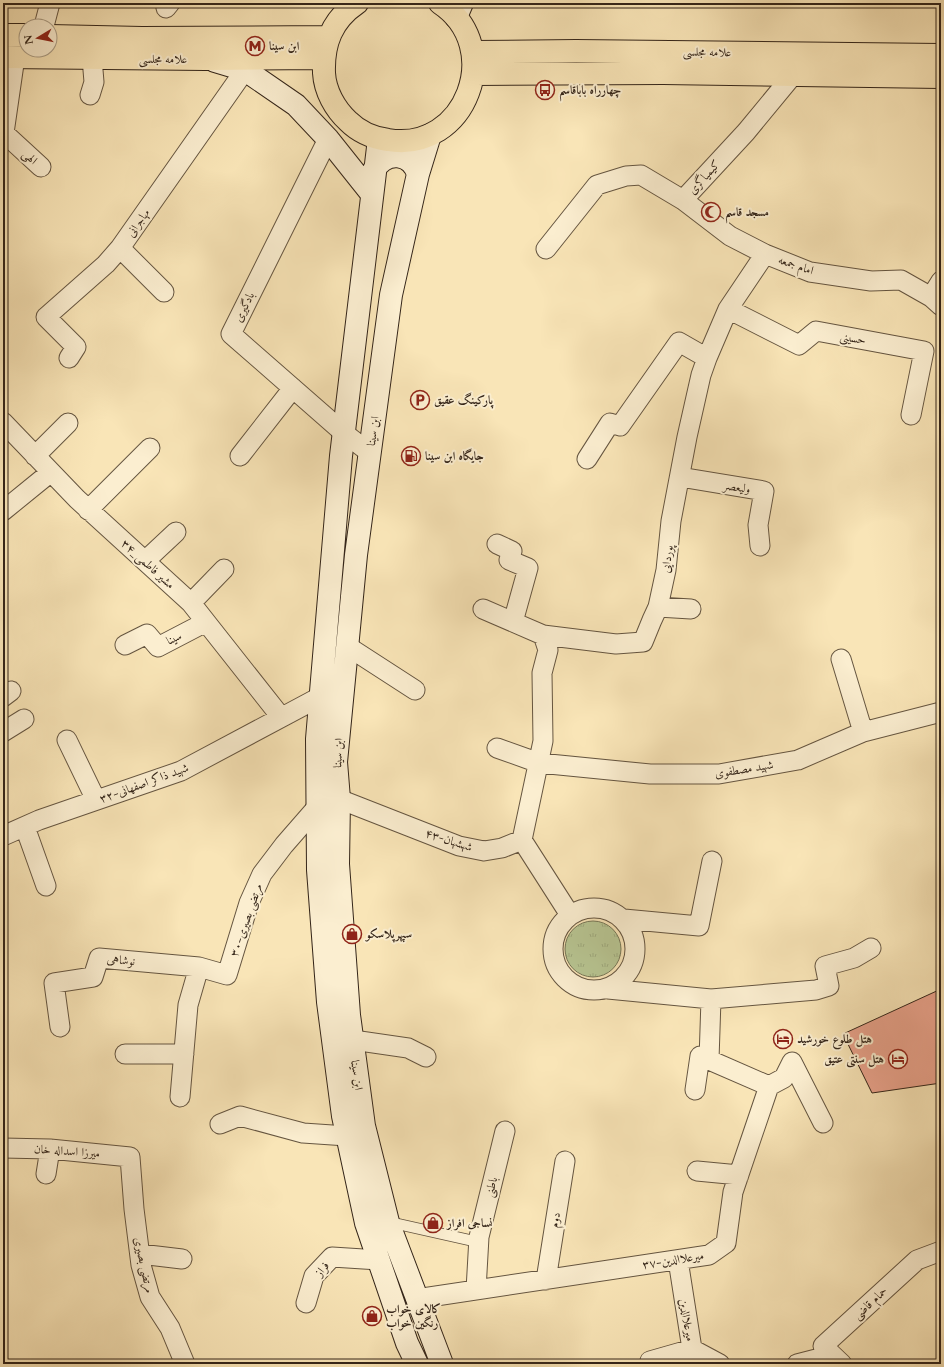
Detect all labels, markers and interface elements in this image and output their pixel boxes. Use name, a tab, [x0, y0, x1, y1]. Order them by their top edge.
north arrow	[18, 18, 58, 58]
text: N	[20, 33, 37, 46]
metro station icon: ابن سینا	[244, 35, 266, 57]
place label: ابن سینا	[269, 38, 300, 54]
street label: علامه مجلسی	[683, 44, 732, 61]
street label: علامه مجلسی	[139, 51, 187, 68]
bus stop icon: چهارراه باباقاسم	[534, 79, 556, 101]
place label: چهارراه باباقاسم	[559, 82, 622, 102]
street label: الهی	[18, 146, 41, 169]
street label: کیمیاگری	[684, 156, 724, 198]
mosque icon: مسجد قاسم	[700, 201, 722, 223]
place label: مسجد قاسم	[725, 204, 769, 224]
street label: مهاجرانی	[123, 205, 154, 240]
street label: امام جمعه	[775, 252, 816, 281]
street label: بادگیری	[230, 289, 258, 325]
street label: حسینی	[838, 328, 867, 349]
parking icon: پارکینگ عقیق	[409, 389, 431, 411]
place label: پارکینگ عقیق	[434, 392, 494, 409]
street label: ابن سینا	[363, 415, 383, 447]
fuel station icon: جایگاه ابن سینا	[400, 445, 422, 467]
place label: جایگاه ابن سینا	[425, 448, 484, 464]
street label: ولیعصر	[720, 477, 752, 497]
street label: ۳۴_مشیر فاطمی	[117, 536, 178, 593]
street label: پوردایی	[657, 543, 678, 574]
street label: سینا	[164, 627, 185, 649]
street label: ابن سینا	[329, 737, 347, 769]
street label: شهید مصطفوی	[713, 756, 775, 782]
street label: ۳۲-شهید ذاکر اصفهانی	[97, 759, 191, 807]
street label: ۴۳-شهشهان	[423, 825, 475, 855]
street label: ۳۰-مرتضی بصیری	[226, 881, 267, 959]
shop icon: سپهرپلاسکو	[341, 923, 363, 945]
place label: سپهرپلاسکو	[364, 926, 412, 943]
street label: نوشاهی	[106, 951, 136, 969]
hotel icon: هتل طلوع خورشید	[772, 1028, 794, 1050]
place label: هتل طلوع خورشید	[797, 1031, 872, 1050]
hotel icon: هتل سنتی عتیق	[887, 1048, 909, 1070]
place label: هتل سنتی عتیق	[824, 1051, 884, 1068]
street label: ابن سینا	[347, 1059, 367, 1091]
street label: میرزا اسداله خان	[33, 1141, 101, 1161]
street label: باطنی	[481, 1175, 502, 1199]
street label: دوم	[546, 1211, 567, 1229]
shop icon: نساجی افراز	[422, 1212, 444, 1234]
place label: نساجی افراز	[445, 1215, 493, 1231]
street label: مرتضی بصیری	[129, 1235, 158, 1295]
street label: ۳۷-میرعلاالدین	[641, 1247, 705, 1273]
street label: فراز	[310, 1258, 333, 1281]
street label: حمام قاضی	[849, 1283, 893, 1325]
street label: میرعلاالدین	[675, 1297, 699, 1343]
place label: کالای خواب رنگین خواب	[386, 1301, 441, 1331]
shop icon: کالای خواب رنگین خواب	[361, 1305, 383, 1327]

